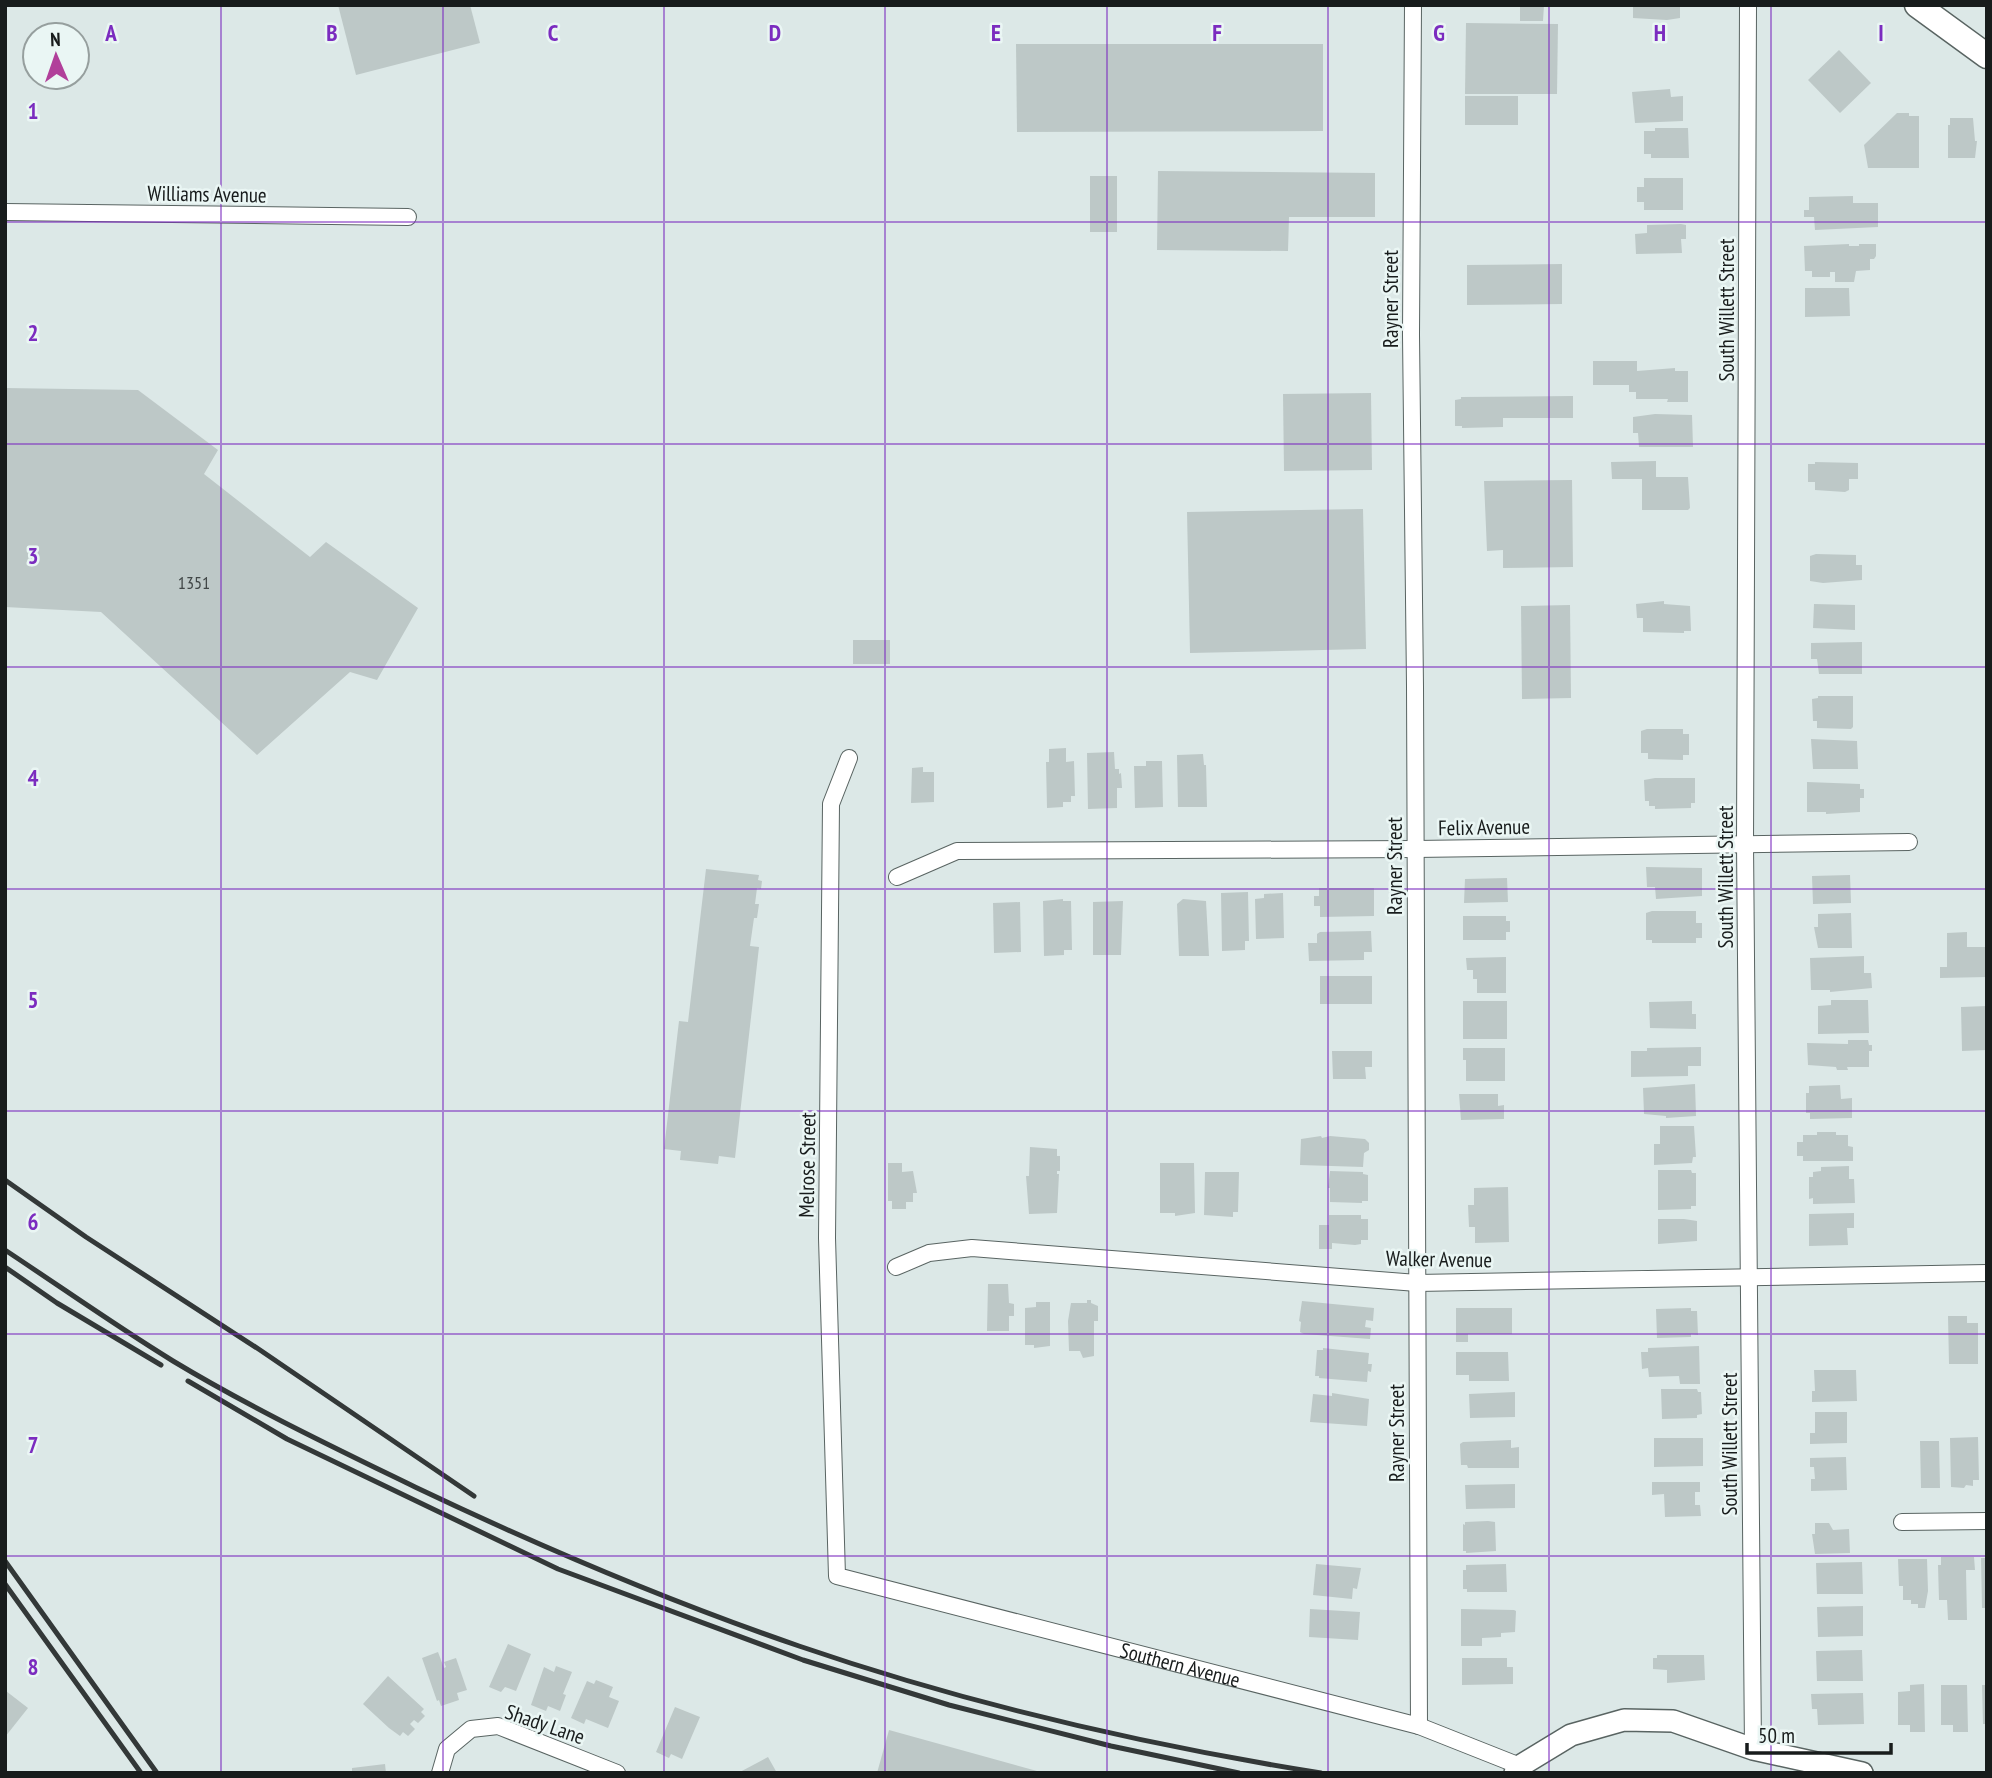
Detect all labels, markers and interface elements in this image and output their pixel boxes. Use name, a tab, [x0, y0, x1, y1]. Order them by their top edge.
text: A	[104, 18, 117, 47]
text: B	[326, 18, 338, 47]
text: C	[548, 18, 559, 47]
text: D	[769, 18, 781, 47]
text: E	[991, 18, 1001, 47]
text: F	[1212, 18, 1222, 47]
text: G	[1433, 18, 1445, 47]
text: H	[1654, 18, 1666, 47]
text: I	[1878, 18, 1884, 47]
north arrow	[21, 21, 91, 91]
text: N	[50, 27, 61, 51]
text: 1	[28, 96, 39, 125]
street label: Williams Avenue	[147, 179, 267, 209]
street label: South Willett Street	[1713, 238, 1740, 381]
street label: Rayner Street	[1377, 250, 1404, 348]
text: 2	[28, 318, 39, 347]
text: 3	[28, 541, 39, 570]
house number: 1351	[178, 571, 210, 594]
text: 4	[28, 763, 39, 792]
street label: South Willett Street	[1712, 805, 1739, 948]
street label: Felix Avenue	[1438, 813, 1530, 841]
street label: Rayner Street	[1381, 817, 1408, 915]
text: 5	[28, 985, 39, 1014]
street label: Melrose Street	[793, 1112, 821, 1218]
text: 6	[28, 1207, 39, 1236]
street label: Walker Avenue	[1386, 1245, 1492, 1273]
street label: South Willett Street	[1716, 1372, 1743, 1515]
street label: Rayner Street	[1383, 1384, 1410, 1482]
text: 7	[28, 1430, 39, 1459]
street label: Southern Avenue	[1117, 1636, 1243, 1693]
text: 8	[28, 1652, 39, 1681]
street label: Shady Lane	[502, 1698, 588, 1750]
scale bar	[1747, 1712, 1890, 1756]
text: 50 m	[1758, 1722, 1795, 1749]

